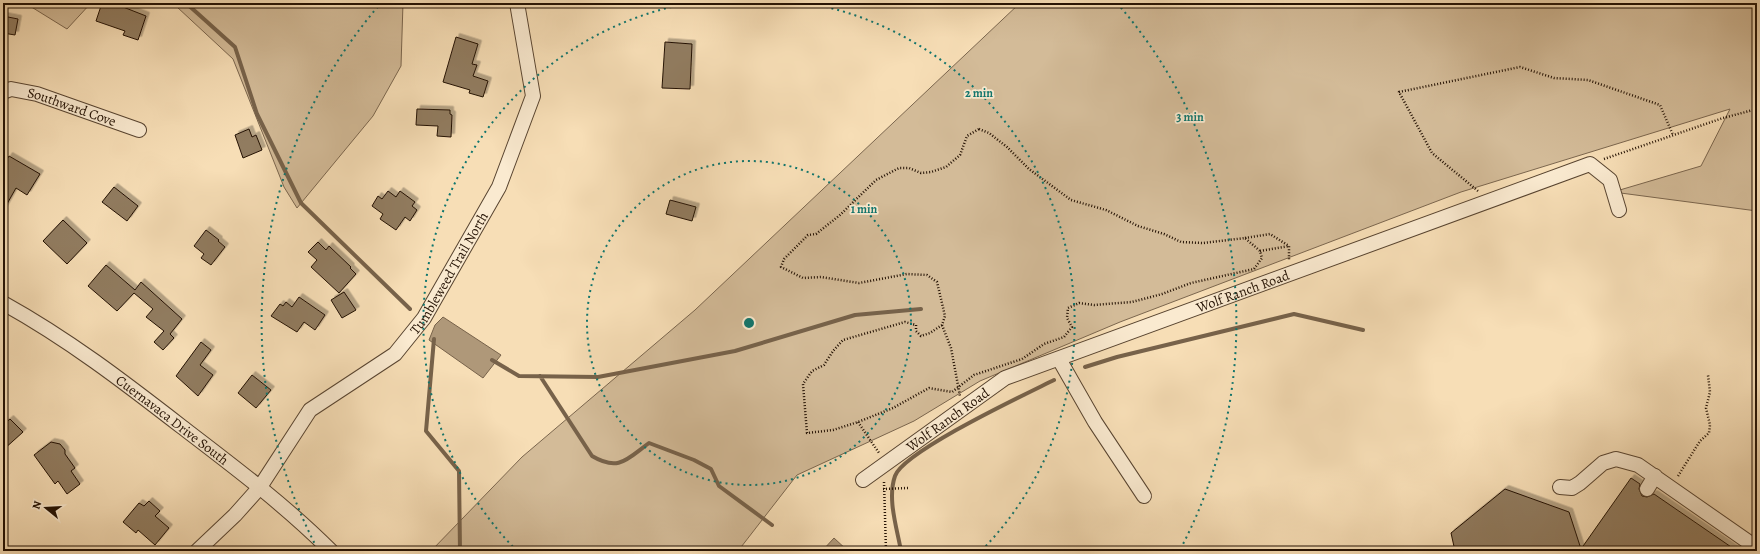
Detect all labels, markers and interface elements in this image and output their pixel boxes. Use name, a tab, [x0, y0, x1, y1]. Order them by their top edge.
street label: Southward Cove	[26, 83, 119, 131]
text: 2 min	[965, 85, 993, 101]
text: 3 min	[1176, 109, 1204, 125]
text: 1 min	[851, 201, 878, 217]
street label: Tumbleweed Trail North	[405, 208, 493, 338]
street label: Wolf Ranch Road	[1193, 265, 1292, 317]
centre of rings	[742, 316, 756, 330]
street label: Cuernavaca Drive South	[112, 370, 233, 469]
street label: Wolf Ranch Road	[901, 383, 993, 456]
north arrow	[26, 488, 66, 528]
text: N	[29, 499, 45, 511]

